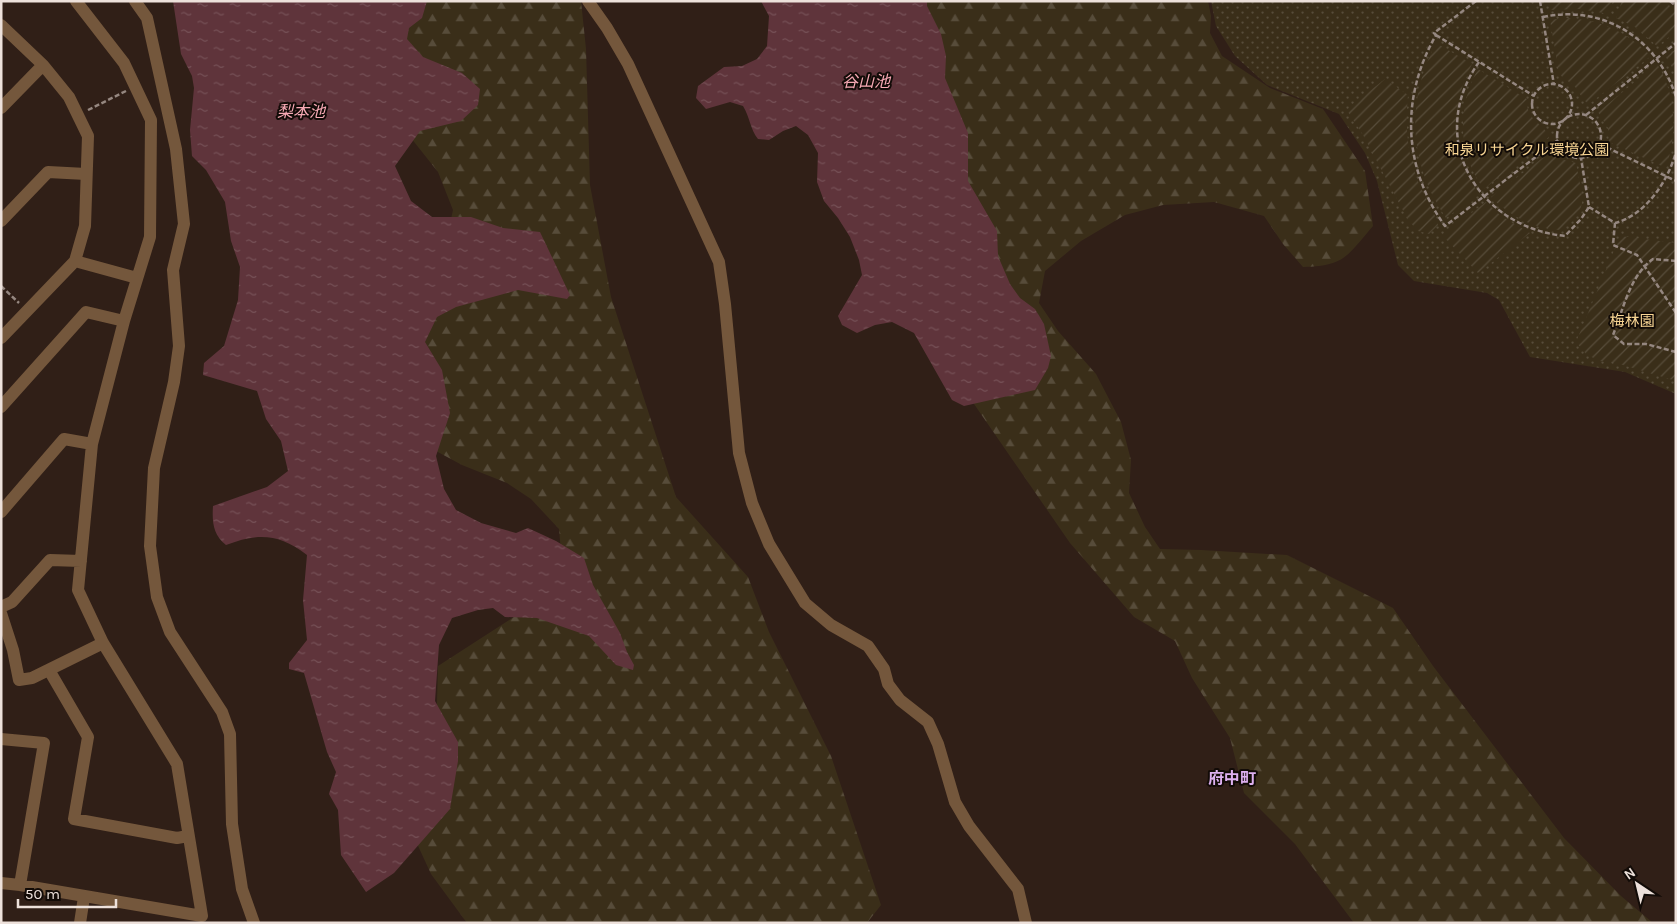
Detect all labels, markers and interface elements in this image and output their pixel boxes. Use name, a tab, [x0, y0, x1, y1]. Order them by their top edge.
water label: 谷山池	[842, 72, 892, 91]
water label: 梨本池	[277, 102, 327, 121]
park label: 和泉リサイクル環境公園	[1445, 141, 1609, 159]
park label: 梅林園	[1609, 312, 1655, 330]
district label: 府中町	[1208, 769, 1256, 788]
north arrow	[1612, 859, 1662, 909]
text: N	[1621, 864, 1639, 884]
scale bar	[18, 876, 115, 908]
text: 50 m	[25, 885, 60, 903]

